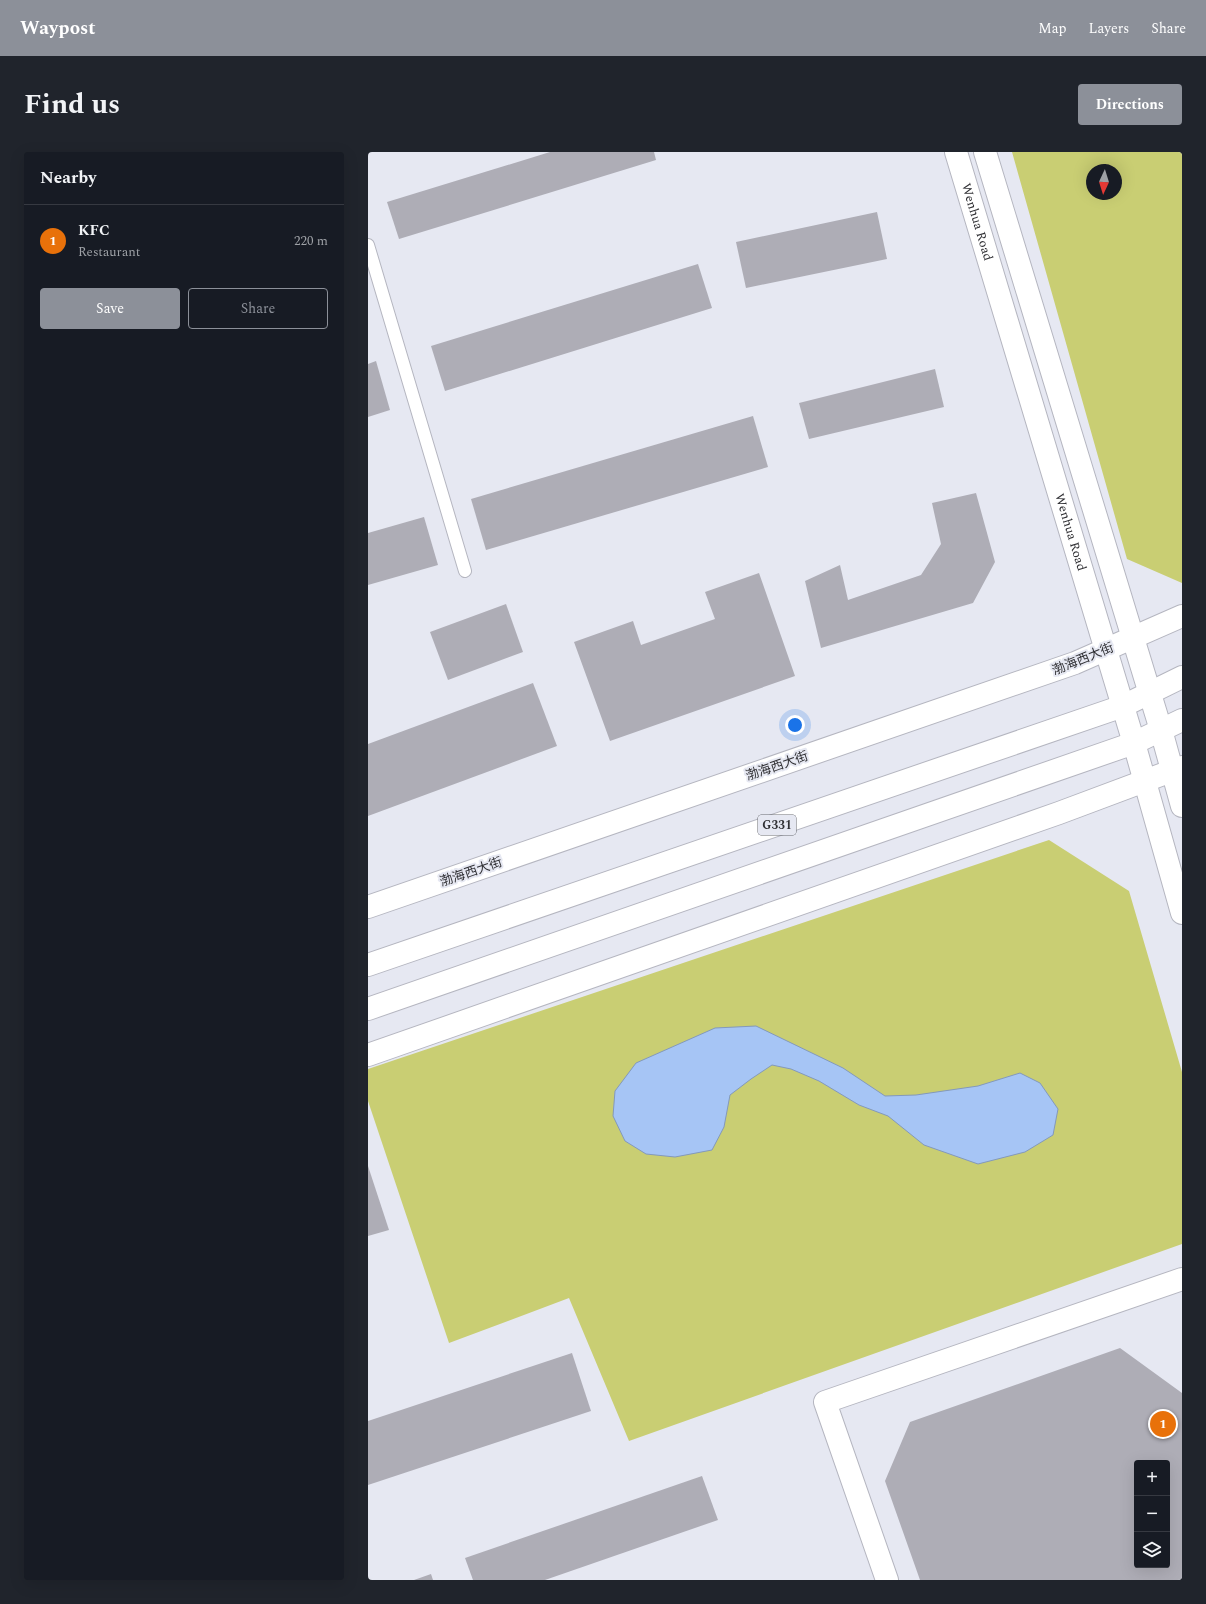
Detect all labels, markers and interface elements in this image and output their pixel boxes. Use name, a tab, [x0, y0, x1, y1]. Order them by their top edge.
text: Waypost	[20, 14, 96, 43]
text: Map	[1038, 18, 1067, 39]
text: Layers	[1089, 18, 1129, 39]
text: Share	[1151, 18, 1186, 39]
text: Find us	[24, 83, 120, 126]
button: Directions	[1078, 84, 1182, 125]
north arrow	[1086, 164, 1122, 200]
text: Nearby	[40, 165, 96, 191]
street label: Wenhua Road	[956, 181, 998, 263]
text: KFC	[78, 219, 110, 242]
text: 1	[49, 231, 57, 251]
text: 220 m	[294, 231, 328, 251]
text: Restaurant	[78, 242, 140, 262]
button: Save	[40, 288, 180, 329]
button: Share	[188, 288, 328, 329]
street label: Wenhua Road	[1049, 491, 1092, 573]
street label: 渤海西大街	[1049, 638, 1117, 680]
your location	[785, 715, 805, 735]
street label: 渤海西大街	[743, 746, 811, 786]
road number: G331	[758, 815, 796, 835]
street label: 渤海西大街	[437, 852, 505, 892]
pin: 1	[1150, 1409, 1176, 1439]
map controls	[1134, 1460, 1170, 1568]
button: +	[1134, 1460, 1170, 1496]
button: −	[1134, 1496, 1170, 1532]
button: layers	[1134, 1532, 1170, 1568]

